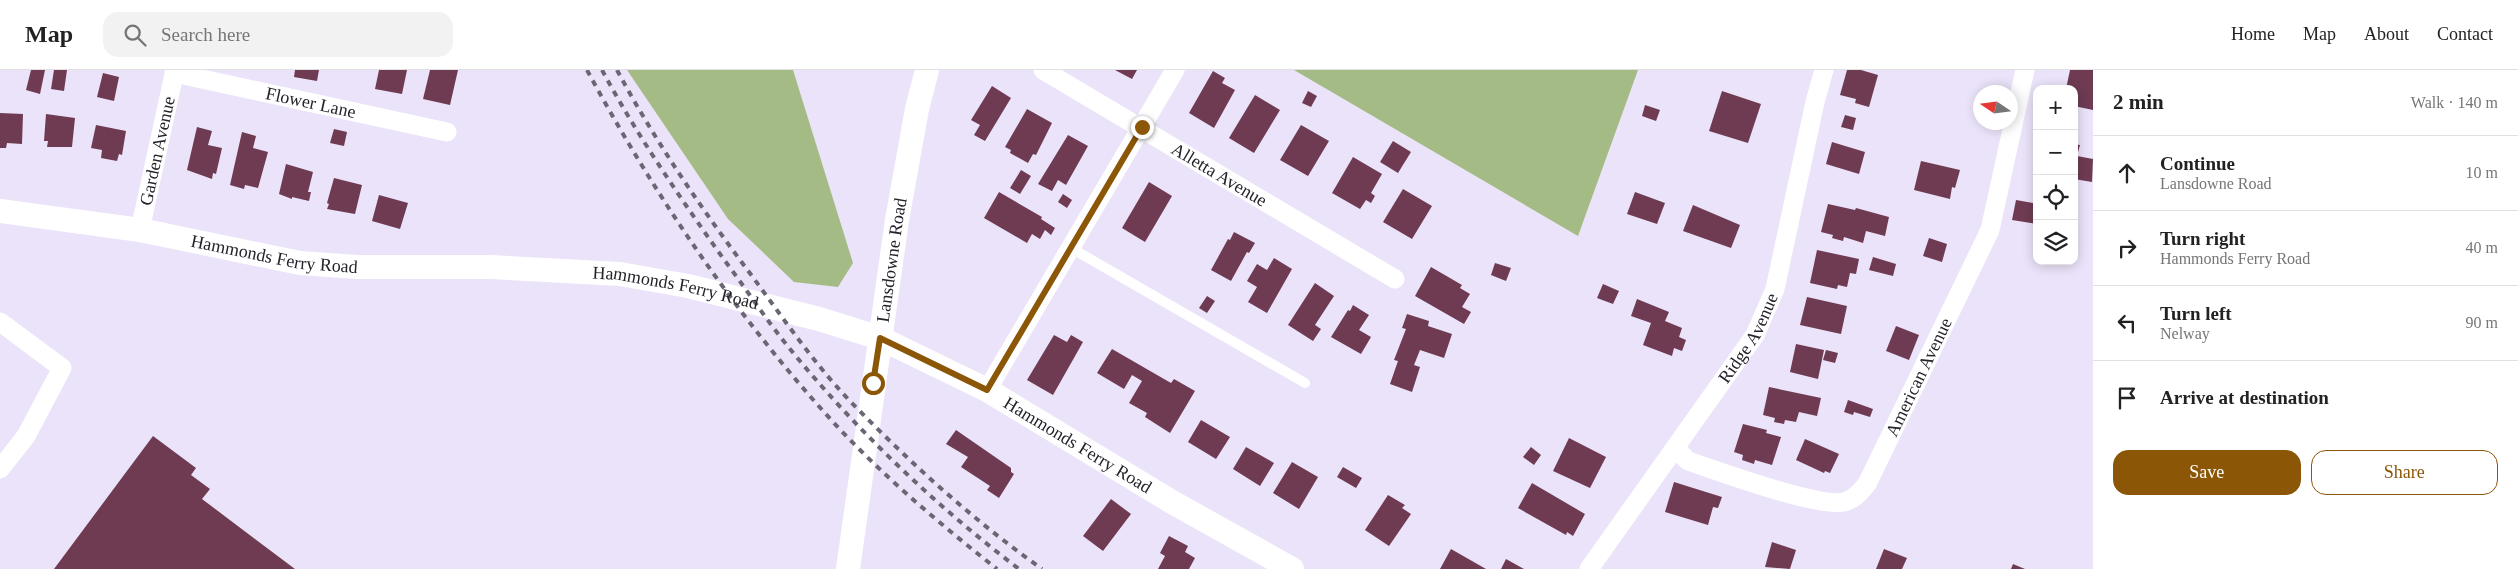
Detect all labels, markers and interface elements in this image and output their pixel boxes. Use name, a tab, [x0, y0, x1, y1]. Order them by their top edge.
search box	[103, 12, 453, 57]
text: Map	[25, 21, 73, 47]
icon: search	[121, 21, 149, 49]
text: Search here	[161, 24, 250, 45]
text: Home	[2231, 24, 2275, 44]
text: Map	[2303, 24, 2336, 44]
text: About	[2364, 24, 2409, 44]
text: Contact	[2437, 24, 2493, 44]
street label: Flower Lane	[264, 83, 358, 122]
north arrow	[1973, 85, 2018, 130]
map controls	[2033, 85, 2078, 265]
button: +	[2033, 85, 2078, 130]
text: 2 min	[2113, 90, 2164, 114]
street label: Garden Avenue	[136, 94, 179, 207]
text: Walk · 140 m	[2411, 94, 2498, 111]
route end	[1131, 116, 1154, 139]
button: −	[2033, 130, 2078, 175]
street label: Alletta Avenue	[1168, 139, 1270, 211]
text: Continue	[2160, 153, 2235, 174]
icon: ahead	[2113, 159, 2141, 187]
text: 10 m	[2466, 164, 2498, 181]
button: locate	[2033, 175, 2078, 220]
text: Lansdowne Road	[2160, 175, 2272, 192]
street label: Lansdowne Road	[873, 196, 911, 324]
button: layers	[2033, 220, 2078, 265]
text: Turn right	[2160, 228, 2245, 249]
street label: Hammonds Ferry Road	[189, 231, 358, 277]
icon: right	[2113, 234, 2141, 262]
text: 40 m	[2466, 239, 2498, 256]
text: Hammonds Ferry Road	[2160, 250, 2310, 267]
street label: Hammonds Ferry Road	[592, 263, 761, 313]
street label: Ridge Avenue	[1714, 290, 1782, 387]
text: Turn left	[2160, 303, 2232, 324]
icon: left	[2113, 309, 2141, 337]
text: 90 m	[2466, 314, 2498, 331]
street label: American Avenue	[1882, 315, 1956, 440]
text: Nelway	[2160, 325, 2210, 342]
route start	[862, 372, 885, 395]
icon: arrive	[2113, 384, 2141, 412]
text: Arrive at destination	[2160, 387, 2329, 408]
street label: Hammonds Ferry Road	[1000, 393, 1155, 497]
button: Save	[2113, 450, 2301, 495]
button: Share	[2311, 450, 2498, 495]

